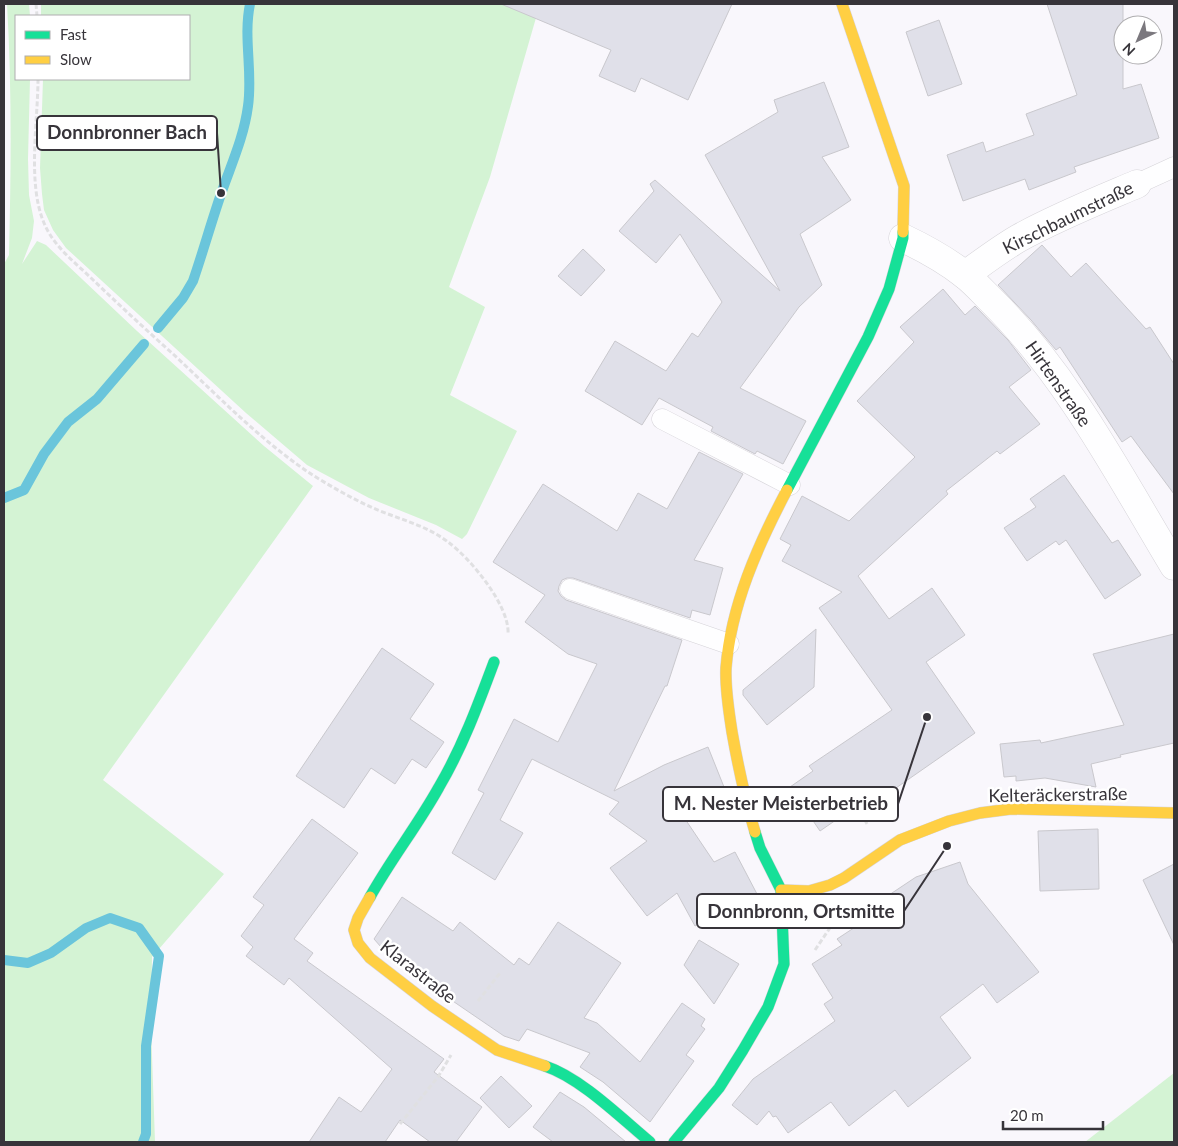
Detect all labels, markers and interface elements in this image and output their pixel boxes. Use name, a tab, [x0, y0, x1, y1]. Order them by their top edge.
legend	[15, 15, 190, 80]
north arrow	[1113, 15, 1163, 65]
text: Fast	[60, 25, 87, 43]
text: N	[1119, 40, 1138, 60]
text: Slow	[60, 50, 92, 68]
callout: Donnbronner Bach	[37, 116, 217, 150]
text: Donnbronner Bach	[47, 120, 207, 143]
street label: Kirschbaumstraße	[999, 176, 1136, 258]
street label: Hirtenstraße	[1021, 336, 1097, 431]
street label: Kelteräckerstraße	[988, 782, 1128, 806]
callout: M. Nester Meisterbetrieb	[663, 787, 898, 821]
text: M. Nester Meisterbetrieb	[674, 791, 888, 814]
callout: Donnbronn, Ortsmitte	[697, 894, 904, 928]
text: Donnbronn, Ortsmitte	[707, 899, 895, 922]
street label: Klarastraße	[376, 935, 461, 1008]
scale bar	[1003, 1098, 1103, 1130]
text: 20 m	[1010, 1106, 1044, 1124]

